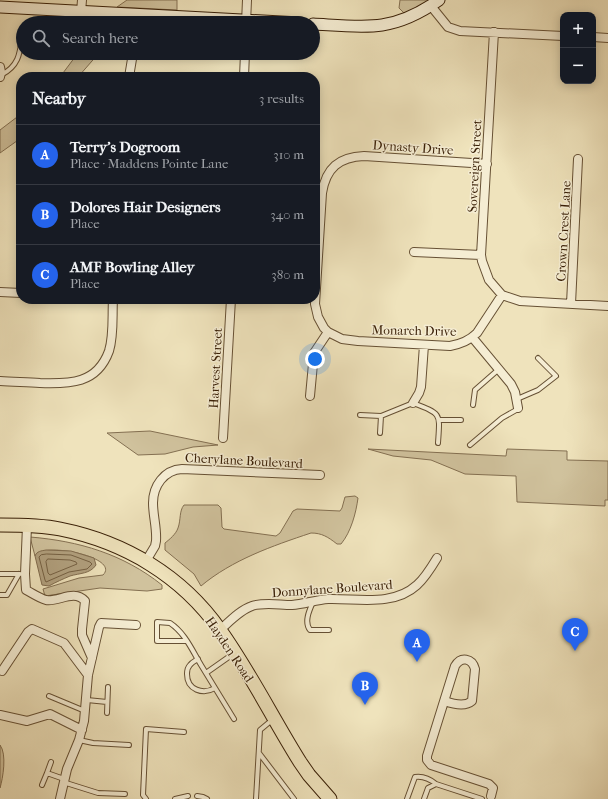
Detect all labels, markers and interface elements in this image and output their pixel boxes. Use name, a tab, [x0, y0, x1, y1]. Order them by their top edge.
map controls	[560, 12, 596, 84]
button: +	[560, 12, 596, 48]
search box	[16, 16, 320, 60]
icon: search	[30, 27, 52, 49]
text: Search here	[62, 29, 138, 47]
button: −	[560, 48, 596, 84]
text: Nearby	[32, 88, 86, 108]
text: 3 results	[259, 91, 304, 106]
street label: Sovereign Street	[465, 119, 484, 213]
street label: Dynasty Drive	[372, 137, 455, 158]
text: Terry's Dogroom	[70, 138, 180, 156]
text: A	[41, 147, 49, 162]
text: 310 m	[273, 147, 304, 162]
text: Place · Maddens Pointe Lane	[70, 156, 228, 171]
street label: Crown Crest Lane	[553, 180, 574, 282]
text: Dolores Hair Designers	[70, 198, 221, 216]
text: B	[41, 207, 49, 222]
text: 340 m	[270, 207, 304, 222]
text: Place	[70, 216, 100, 231]
text: AMF Bowling Alley	[70, 258, 194, 276]
text: C	[41, 267, 49, 282]
text: 380 m	[271, 267, 304, 282]
text: Place	[70, 276, 100, 291]
street label: Monarch Drive	[371, 322, 457, 339]
street label: Harvest Street	[206, 327, 225, 409]
your location	[305, 349, 325, 369]
street label: Cherylane Boulevard	[185, 450, 304, 471]
street label: Donnylane Boulevard	[271, 577, 394, 600]
street label: Hayden Road	[202, 614, 257, 685]
pin: C	[562, 618, 588, 651]
pin: A	[404, 629, 430, 662]
pin: B	[352, 672, 378, 705]

